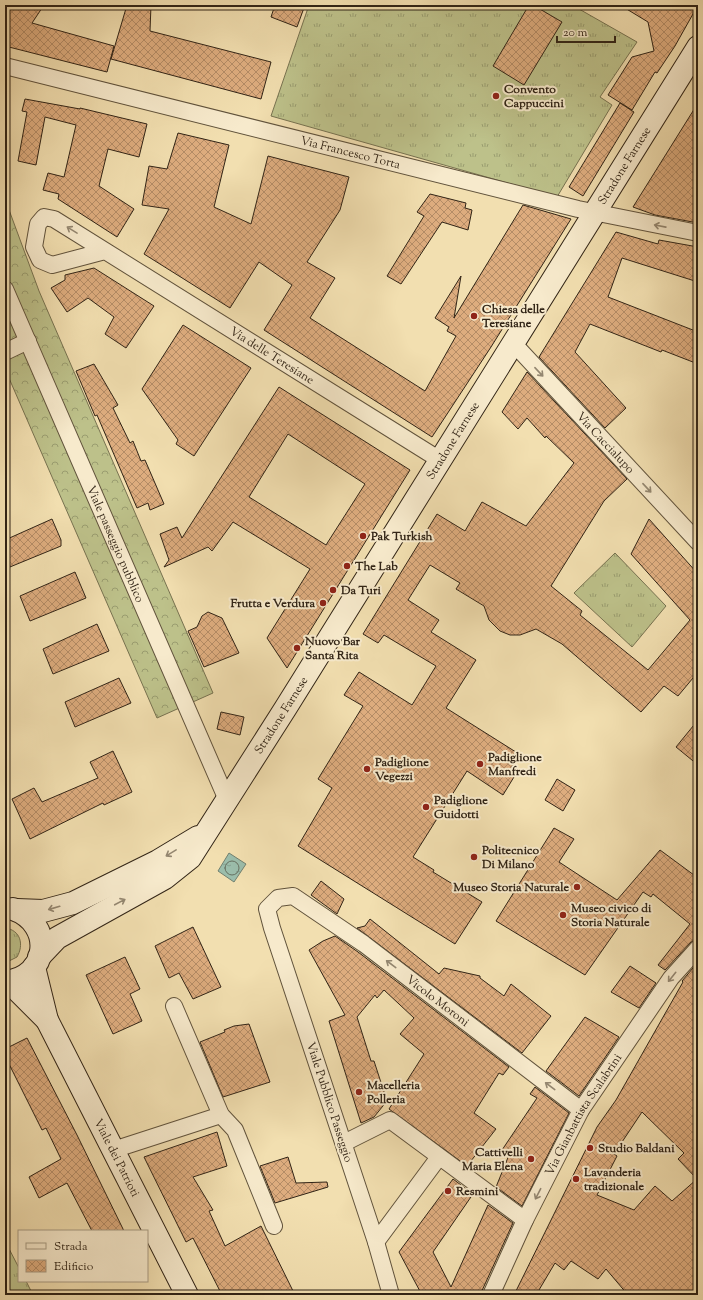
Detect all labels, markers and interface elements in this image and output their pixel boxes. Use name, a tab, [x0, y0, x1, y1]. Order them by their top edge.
scale bar	[557, 18, 615, 44]
text: 20 m	[563, 24, 588, 42]
place label: Convento Cappuccini	[504, 81, 564, 113]
marker: Convento Cappuccini	[491, 91, 501, 101]
street label: Stradone Farnese	[594, 123, 656, 208]
street label: Via Francesco Torta	[298, 132, 403, 174]
one-way arrow	[654, 221, 667, 229]
one-way arrow	[66, 226, 78, 234]
place label: Chiesa delle Teresiane	[481, 301, 545, 333]
marker: Chiesa delle Teresiane	[469, 311, 479, 321]
street label: Via delle Teresiane	[226, 323, 318, 390]
one-way arrow	[535, 367, 544, 377]
street label: Stradone Farnese	[422, 398, 485, 483]
street label: Via Caccialupo	[571, 408, 639, 479]
one-way arrow	[642, 482, 651, 492]
street label: Viale passeggio pubblico	[82, 483, 148, 606]
place label: Pak Turkish	[370, 528, 434, 546]
marker: Pak Turkish	[358, 531, 368, 541]
place label: The Lab	[354, 558, 398, 576]
marker: The Lab	[342, 561, 352, 571]
place label: Da Turi	[340, 582, 381, 600]
marker: Da Turi	[328, 585, 338, 595]
place label: Frutta e Verdura	[229, 595, 315, 613]
marker: Frutta e Verdura	[318, 598, 328, 608]
place label: Nuovo Bar Santa Rita	[304, 633, 361, 665]
marker: Nuovo Bar Santa Rita	[292, 643, 302, 653]
street label: Stradone Farnese	[250, 673, 313, 758]
place label: Padiglione Manfredi	[487, 749, 542, 781]
place label: Padiglione Vegezzi	[374, 754, 429, 786]
marker: Padiglione Manfredi	[475, 759, 485, 769]
marker: Padiglione Vegezzi	[362, 764, 372, 774]
place label: Padiglione Guidotti	[433, 792, 488, 824]
marker: Padiglione Guidotti	[421, 802, 431, 812]
place label: Politecnico Di Milano	[481, 842, 539, 874]
one-way arrow	[165, 849, 177, 857]
marker: Politecnico Di Milano	[469, 852, 479, 862]
place label: Museo Storia Naturale	[452, 879, 569, 897]
marker: Museo Storia Naturale	[572, 882, 582, 892]
one-way arrow	[114, 898, 126, 906]
place label: Museo civico di Storia Naturale	[570, 900, 652, 932]
one-way arrow	[48, 905, 61, 912]
marker: Museo civico di Storia Naturale	[558, 910, 568, 920]
one-way arrow	[386, 960, 397, 968]
street label: Vicolo Moroni	[402, 971, 473, 1032]
one-way arrow	[667, 972, 676, 982]
street label: Viale Pubblico Passeggio	[301, 1040, 357, 1165]
street label: Via Gianbattista Scalabrini	[541, 1050, 627, 1179]
place label: Macelleria Polleria	[366, 1077, 420, 1109]
one-way arrow	[544, 1082, 555, 1090]
marker: Macelleria Polleria	[354, 1087, 364, 1097]
street label: Viale dei Patrioti	[89, 1116, 144, 1201]
place label: Studio Baldani	[598, 1140, 675, 1158]
marker: Studio Baldani	[585, 1143, 595, 1153]
place label: Cattivelli Maria Elena	[461, 1144, 524, 1176]
marker: Cattivelli Maria Elena	[526, 1154, 536, 1164]
place label: Lavanderia tradizionale	[583, 1164, 644, 1196]
marker: Lavanderia tradizionale	[571, 1174, 581, 1184]
place label: Resmini	[455, 1183, 499, 1201]
marker: Resmini	[443, 1186, 453, 1196]
one-way arrow	[533, 1188, 541, 1200]
legend	[18, 1230, 148, 1282]
text: Strada	[54, 1238, 88, 1256]
text: Edificio	[54, 1258, 94, 1276]

